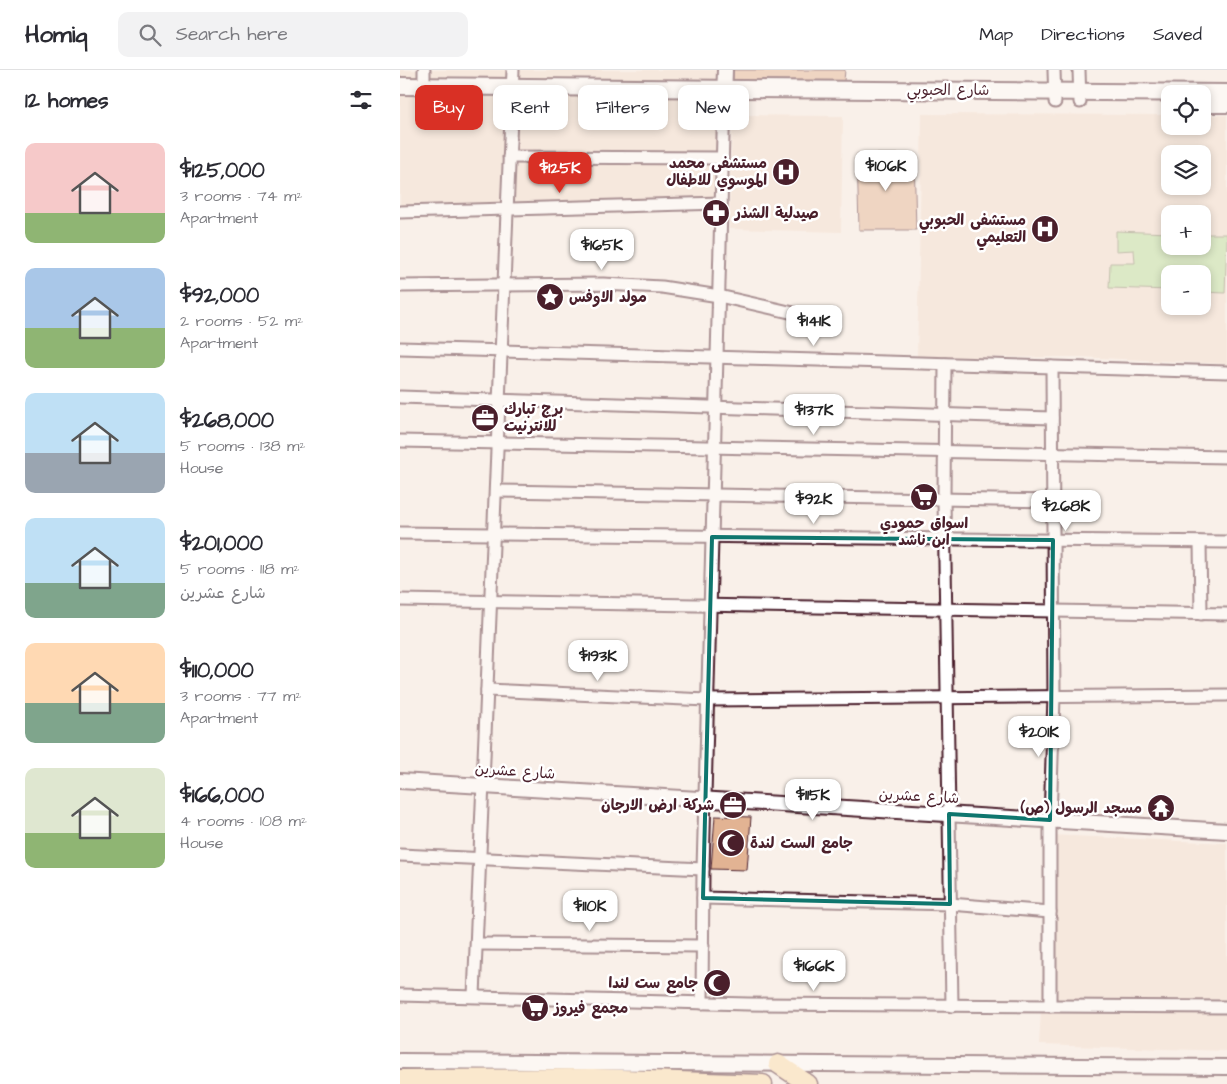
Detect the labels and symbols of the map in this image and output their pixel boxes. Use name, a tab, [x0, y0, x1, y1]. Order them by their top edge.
street label: شارع الحبوبي	[907, 80, 989, 103]
pin: $106K	[851, 150, 921, 192]
pin: $125K	[525, 152, 595, 194]
place label: مستشفى محمد الموسوي للاطفال	[666, 153, 767, 192]
hospital icon: مستشفى محمد الموسوي للاطفال	[771, 157, 801, 187]
pharmacy icon: صيدلية الشذر	[701, 198, 731, 228]
place label: صيدلية الشذر	[733, 203, 819, 224]
place label: مستشفى الحبوبي التعليمي	[919, 210, 1026, 251]
hospital icon: مستشفى الحبوبي التعليمي	[1030, 214, 1060, 244]
pin: $165K	[567, 228, 637, 271]
place icon: مولد الاوفس	[535, 282, 565, 312]
place label: مولد الاوفس	[569, 287, 647, 308]
pin: $141K	[779, 304, 849, 347]
pin: $137K	[779, 394, 849, 436]
place label: برج تبارك للانترنيت	[504, 399, 563, 437]
office icon: برج تبارك للانترنيت	[470, 403, 500, 433]
pin: $92K	[784, 482, 844, 525]
supermarket icon: اسواق حمودي ابن ناشد	[909, 482, 939, 512]
pin: $268K	[1031, 490, 1101, 532]
place label: اسواق حمودي ابن ناشد	[880, 513, 968, 551]
pin: $193K	[563, 640, 633, 682]
pin: $201K	[1004, 716, 1074, 758]
street label: شارع عشرين	[474, 758, 556, 785]
pin: $115K	[778, 778, 848, 821]
street label: شارع عشرين	[878, 784, 960, 809]
office icon: شركة ارض الارجان	[718, 790, 748, 820]
temple icon: مسجد الرسول (ص)	[1146, 793, 1176, 823]
place label: شركة ارض الارجان	[601, 795, 714, 816]
place label: مسجد الرسول (ص)	[1020, 798, 1142, 819]
mosque icon: جامع الست لندة	[716, 828, 746, 858]
place label: جامع الست لندة	[750, 833, 853, 854]
pin: $110K	[555, 890, 625, 932]
pin: $166K	[779, 950, 849, 992]
mosque icon: جامع ست لندا	[702, 968, 732, 998]
place label: جامع ست لندا	[609, 973, 698, 994]
supermarket icon: مجمع فيروز	[520, 993, 550, 1023]
place label: مجمع فيروز	[552, 998, 628, 1019]

